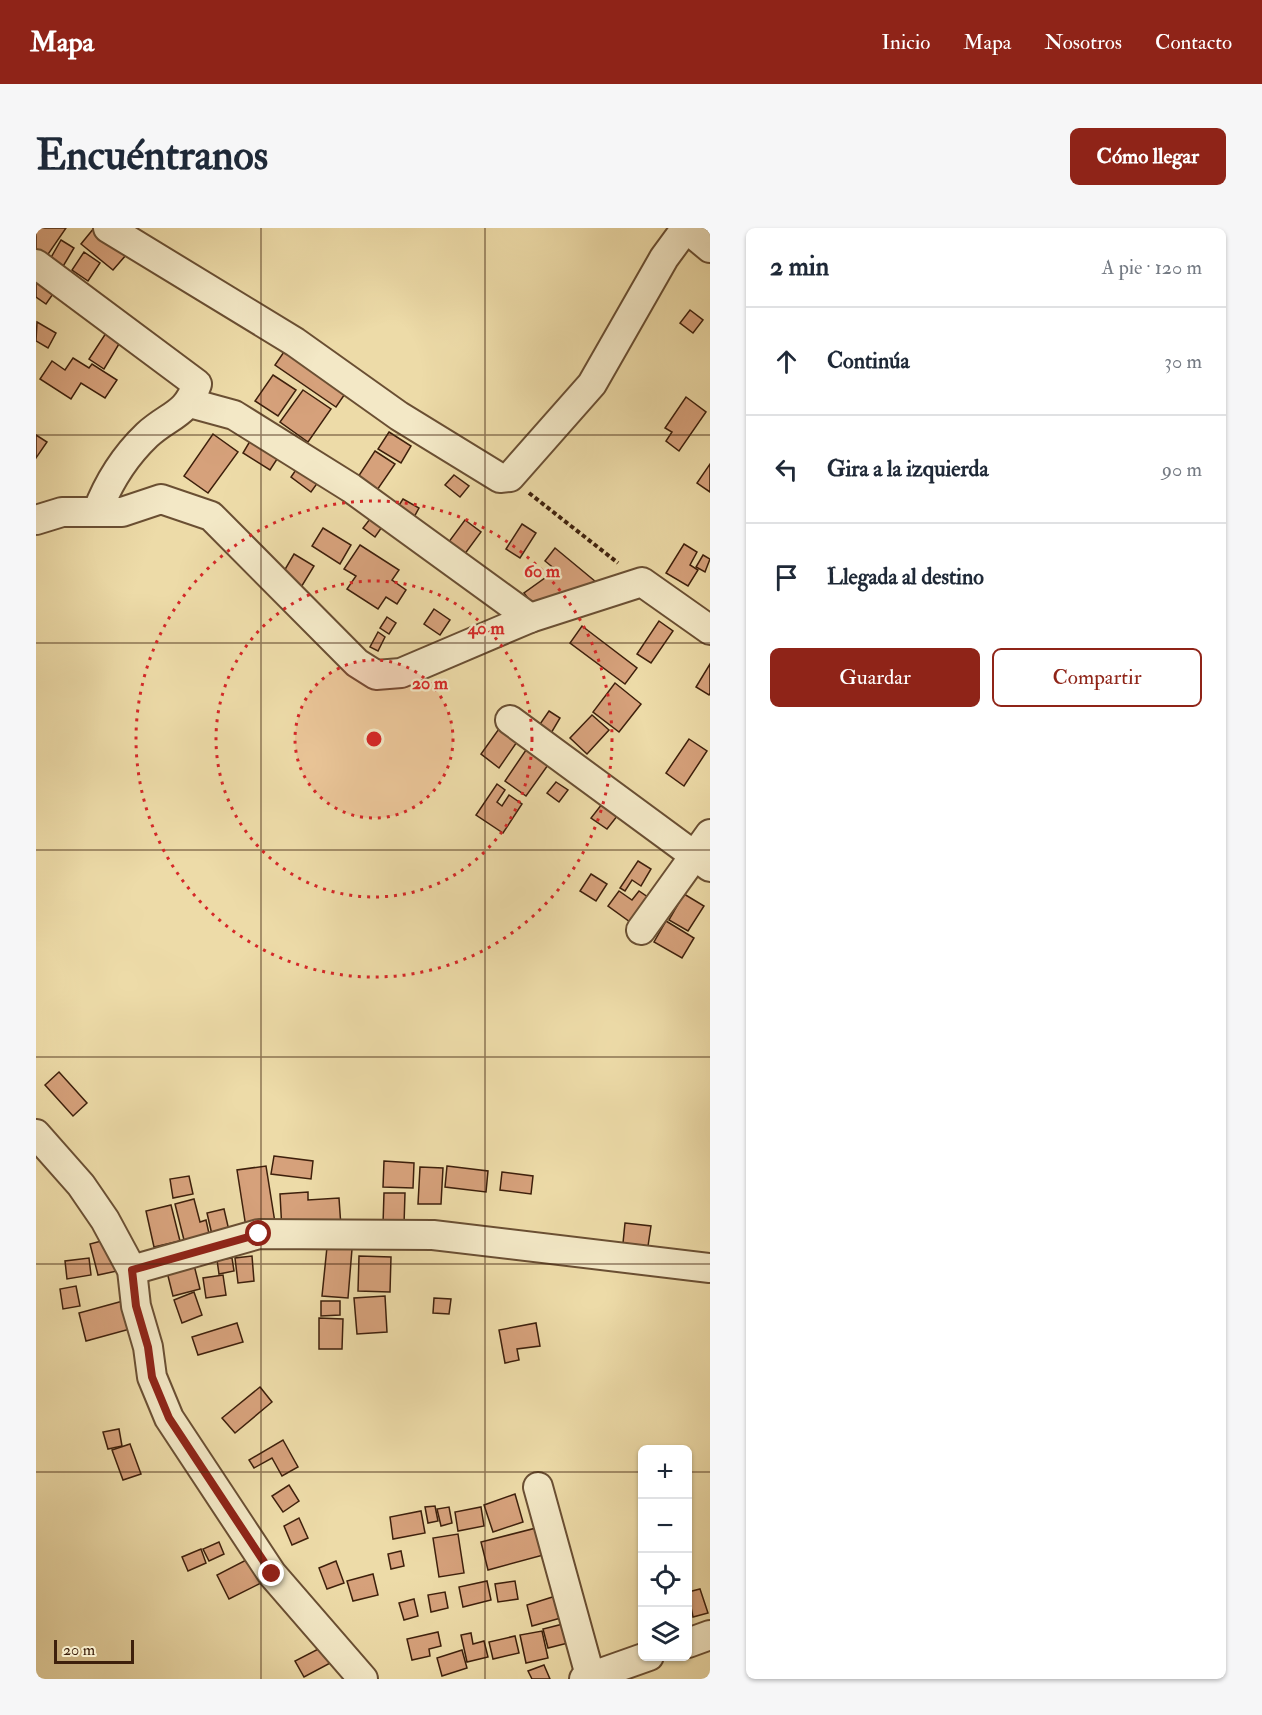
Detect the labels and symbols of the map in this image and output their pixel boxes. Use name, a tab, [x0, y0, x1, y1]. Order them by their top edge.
text: 60 m	[524, 560, 561, 583]
text: 40 m	[467, 617, 505, 640]
text: 20 m	[412, 672, 449, 695]
centre of rings	[364, 729, 384, 749]
route start	[245, 1220, 271, 1246]
route end	[258, 1560, 284, 1586]
scale bar	[54, 1637, 134, 1664]

